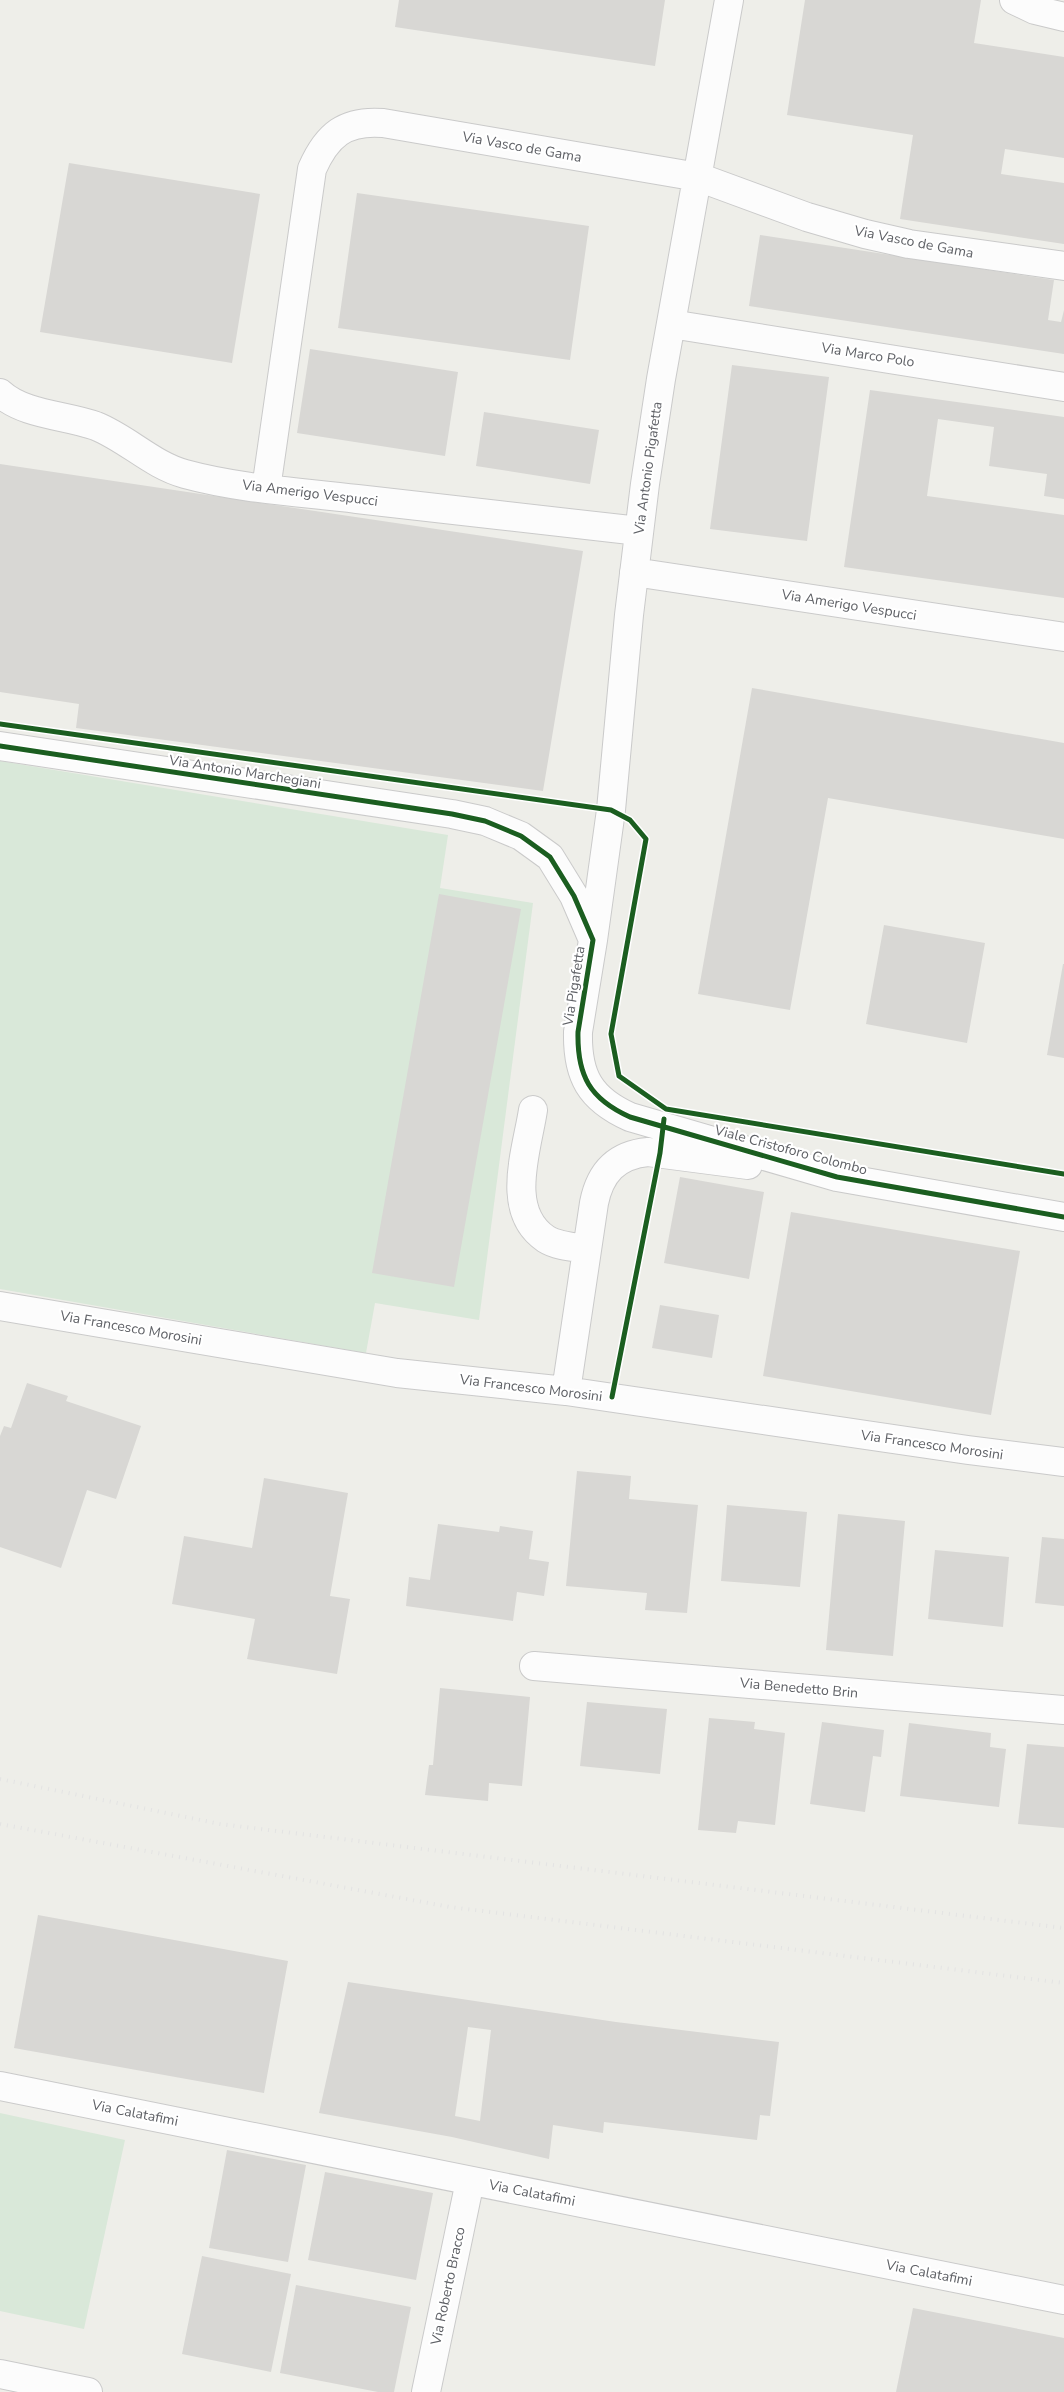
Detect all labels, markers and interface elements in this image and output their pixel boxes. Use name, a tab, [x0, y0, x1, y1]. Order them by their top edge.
street label: Via Vasco de Gama	[460, 127, 583, 167]
street label: Via Vasco de Gama	[852, 221, 975, 263]
street label: Via Marco Polo	[819, 338, 916, 372]
street label: Via Antonio Pigafetta	[629, 400, 667, 537]
street label: Via Amerigo Vespucci	[240, 475, 379, 511]
street label: Via Amerigo Vespucci	[779, 585, 918, 625]
street label: Via Antonio Marchegiani	[167, 750, 322, 793]
street label: Via Pigafetta	[558, 945, 590, 1028]
street label: Viale Cristoforo Colombo	[712, 1120, 870, 1180]
street label: Via Francesco Morosini	[58, 1306, 203, 1350]
street label: Via Francesco Morosini	[458, 1370, 603, 1406]
street label: Via Francesco Morosini	[859, 1425, 1004, 1464]
street label: Via Benedetto Brin	[738, 1673, 859, 1703]
street label: Via Calatafimi	[89, 2095, 180, 2131]
street label: Via Calatafimi	[486, 2175, 577, 2211]
street label: Via Roberto Bracco	[426, 2225, 470, 2348]
street label: Via Calatafimi	[883, 2255, 974, 2291]

